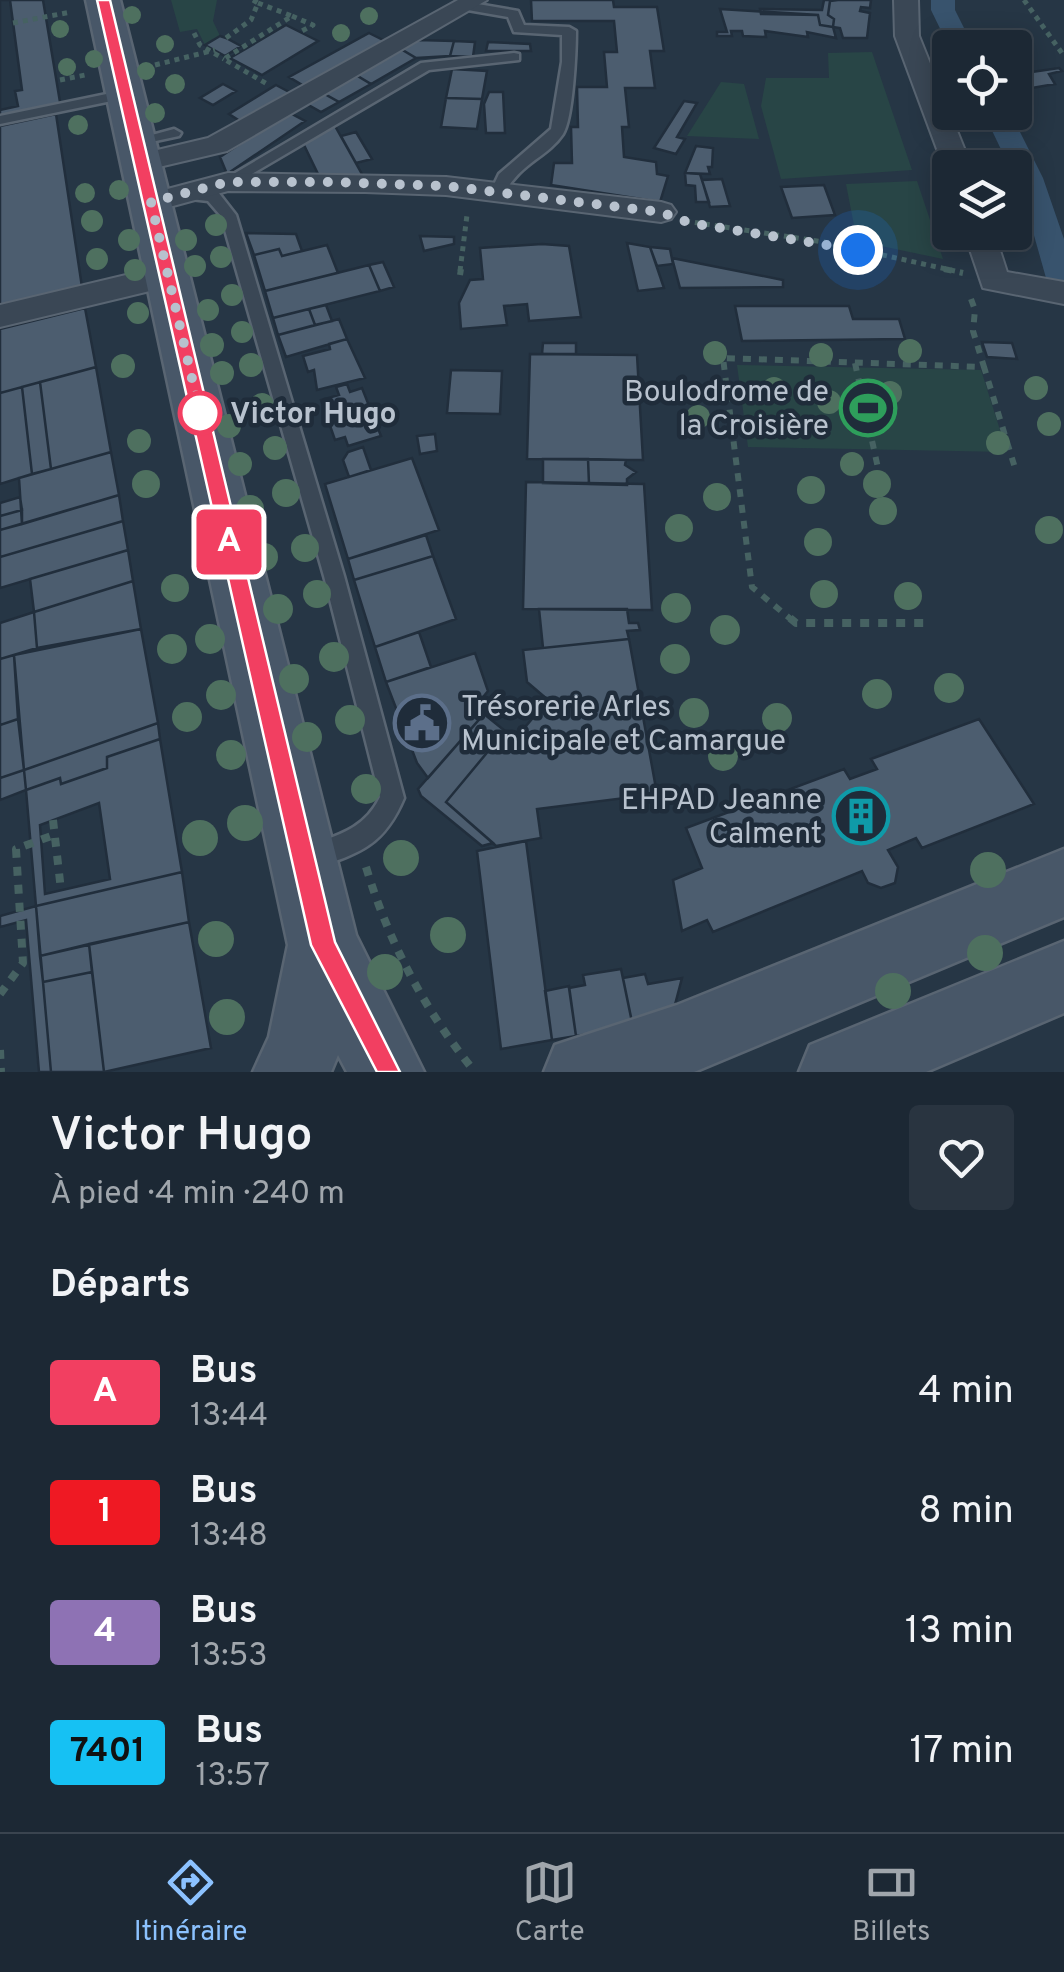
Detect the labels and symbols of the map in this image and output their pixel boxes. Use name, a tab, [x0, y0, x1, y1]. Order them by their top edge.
your location	[833, 225, 883, 275]
place label: Boulodrome de la Croisière	[624, 375, 829, 446]
sports icon: Boulodrome de la Croisière	[838, 378, 898, 438]
marker: Victor Hugo	[179, 392, 221, 434]
place label: Victor Hugo	[230, 397, 397, 434]
line badge: A	[196, 510, 262, 574]
place label: Trésorerie Arles Municipale et Camargue	[461, 690, 786, 761]
public building icon: Trésorerie Arles Municipale et Camargue	[392, 693, 452, 753]
place label: EHPAD Jeanne Calment	[621, 783, 822, 854]
building icon: EHPAD Jeanne Calment	[831, 786, 891, 846]

